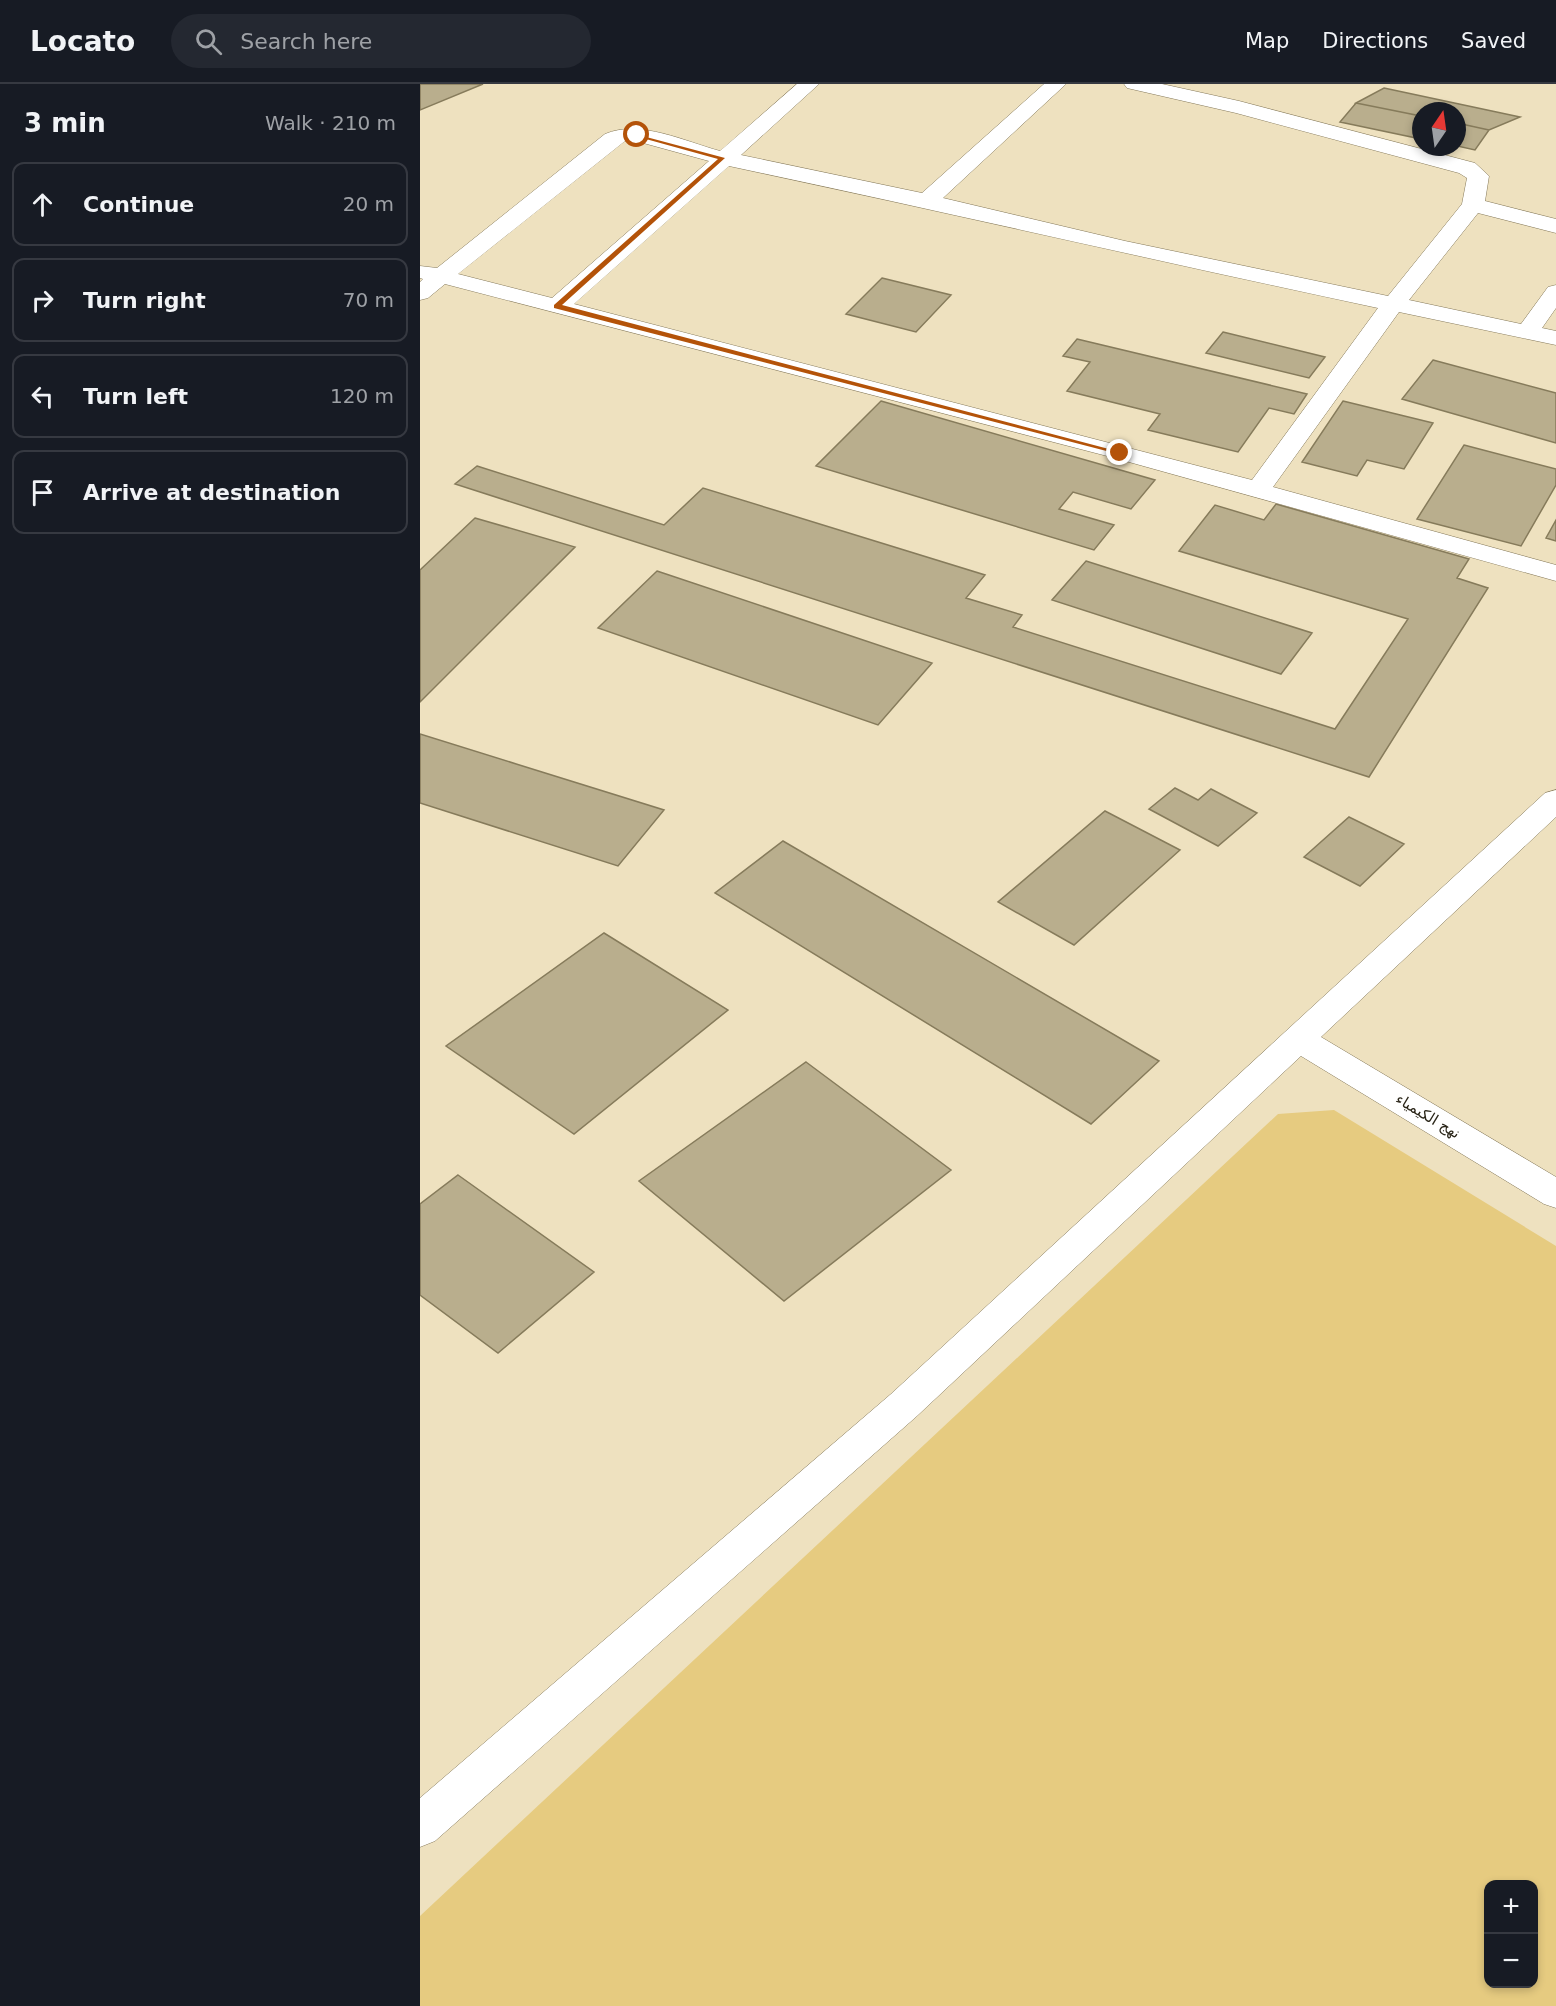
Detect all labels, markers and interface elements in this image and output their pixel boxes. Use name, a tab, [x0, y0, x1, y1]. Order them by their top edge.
search box	[171, 14, 591, 68]
text: Locato	[30, 25, 135, 58]
icon: search	[192, 25, 225, 58]
text: Search here	[240, 29, 372, 54]
text: Map	[1245, 29, 1289, 53]
text: Directions	[1322, 29, 1428, 53]
text: Saved	[1461, 29, 1526, 53]
north arrow	[1412, 102, 1466, 156]
text: 3 min	[24, 108, 106, 138]
text: Walk · 210 m	[265, 111, 396, 135]
route start	[623, 121, 649, 147]
icon: ahead	[26, 188, 59, 221]
text: Continue	[83, 192, 194, 217]
text: 20 m	[343, 192, 394, 216]
icon: right	[26, 284, 59, 317]
text: Turn right	[83, 288, 206, 313]
text: 70 m	[343, 288, 394, 312]
icon: left	[26, 380, 59, 413]
text: Turn left	[83, 384, 188, 409]
text: 120 m	[330, 384, 394, 408]
route end	[1106, 439, 1132, 465]
icon: arrive	[26, 476, 59, 509]
text: Arrive at destination	[83, 480, 340, 505]
street label: نهج الكيمياء	[1393, 1090, 1463, 1142]
map controls	[1484, 1880, 1538, 1988]
button: +	[1484, 1880, 1538, 1934]
button: −	[1484, 1934, 1538, 1988]

